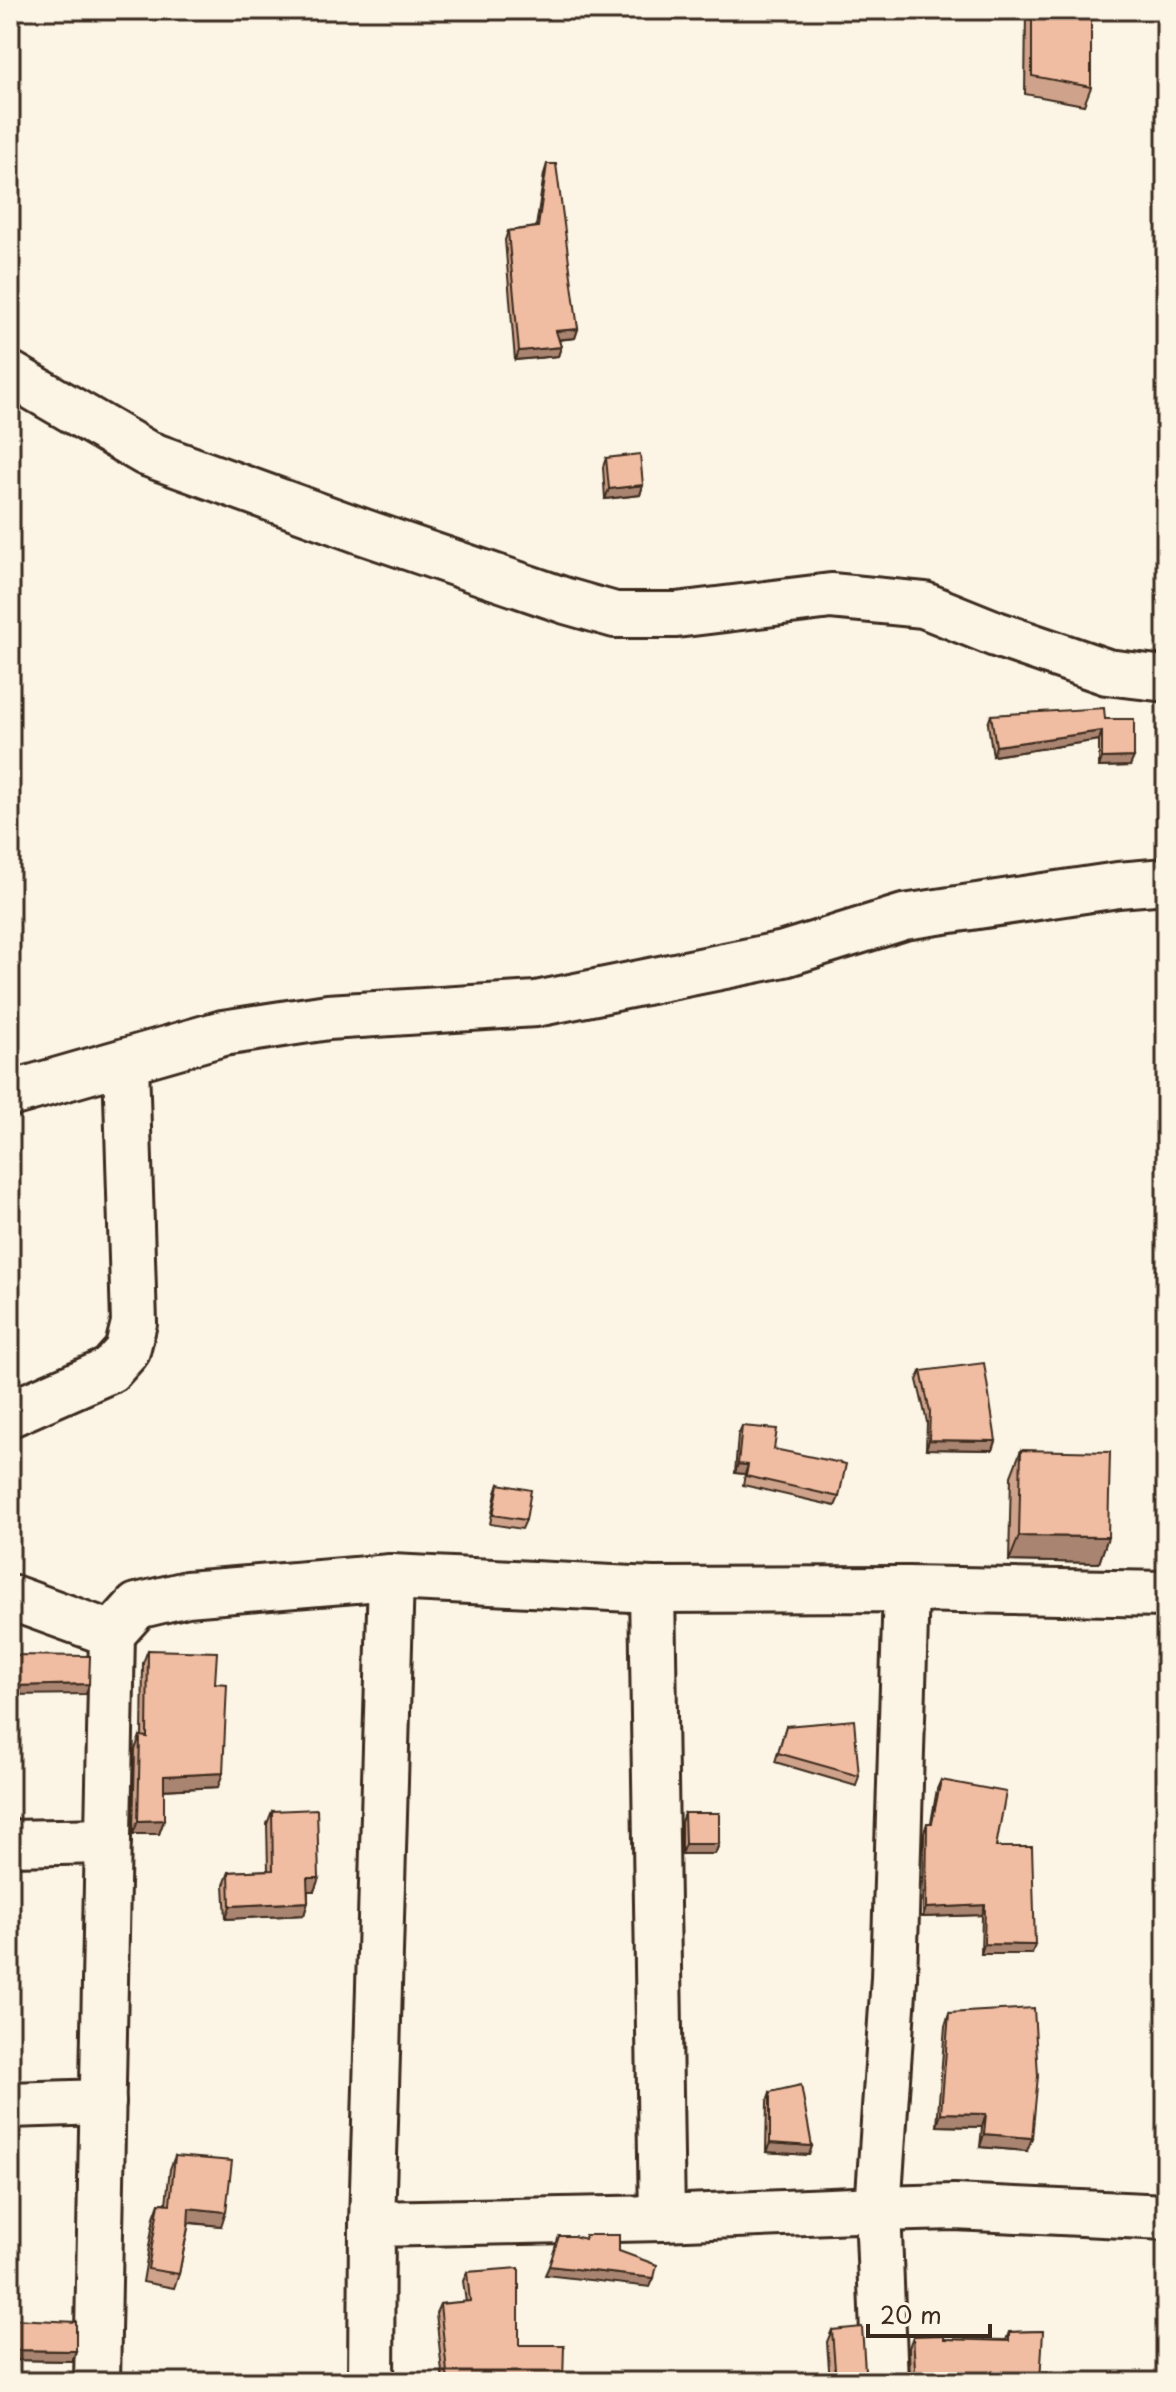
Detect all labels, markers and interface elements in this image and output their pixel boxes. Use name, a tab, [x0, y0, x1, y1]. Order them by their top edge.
scale bar	[868, 2288, 990, 2338]
text: 20 m	[880, 2296, 942, 2332]

